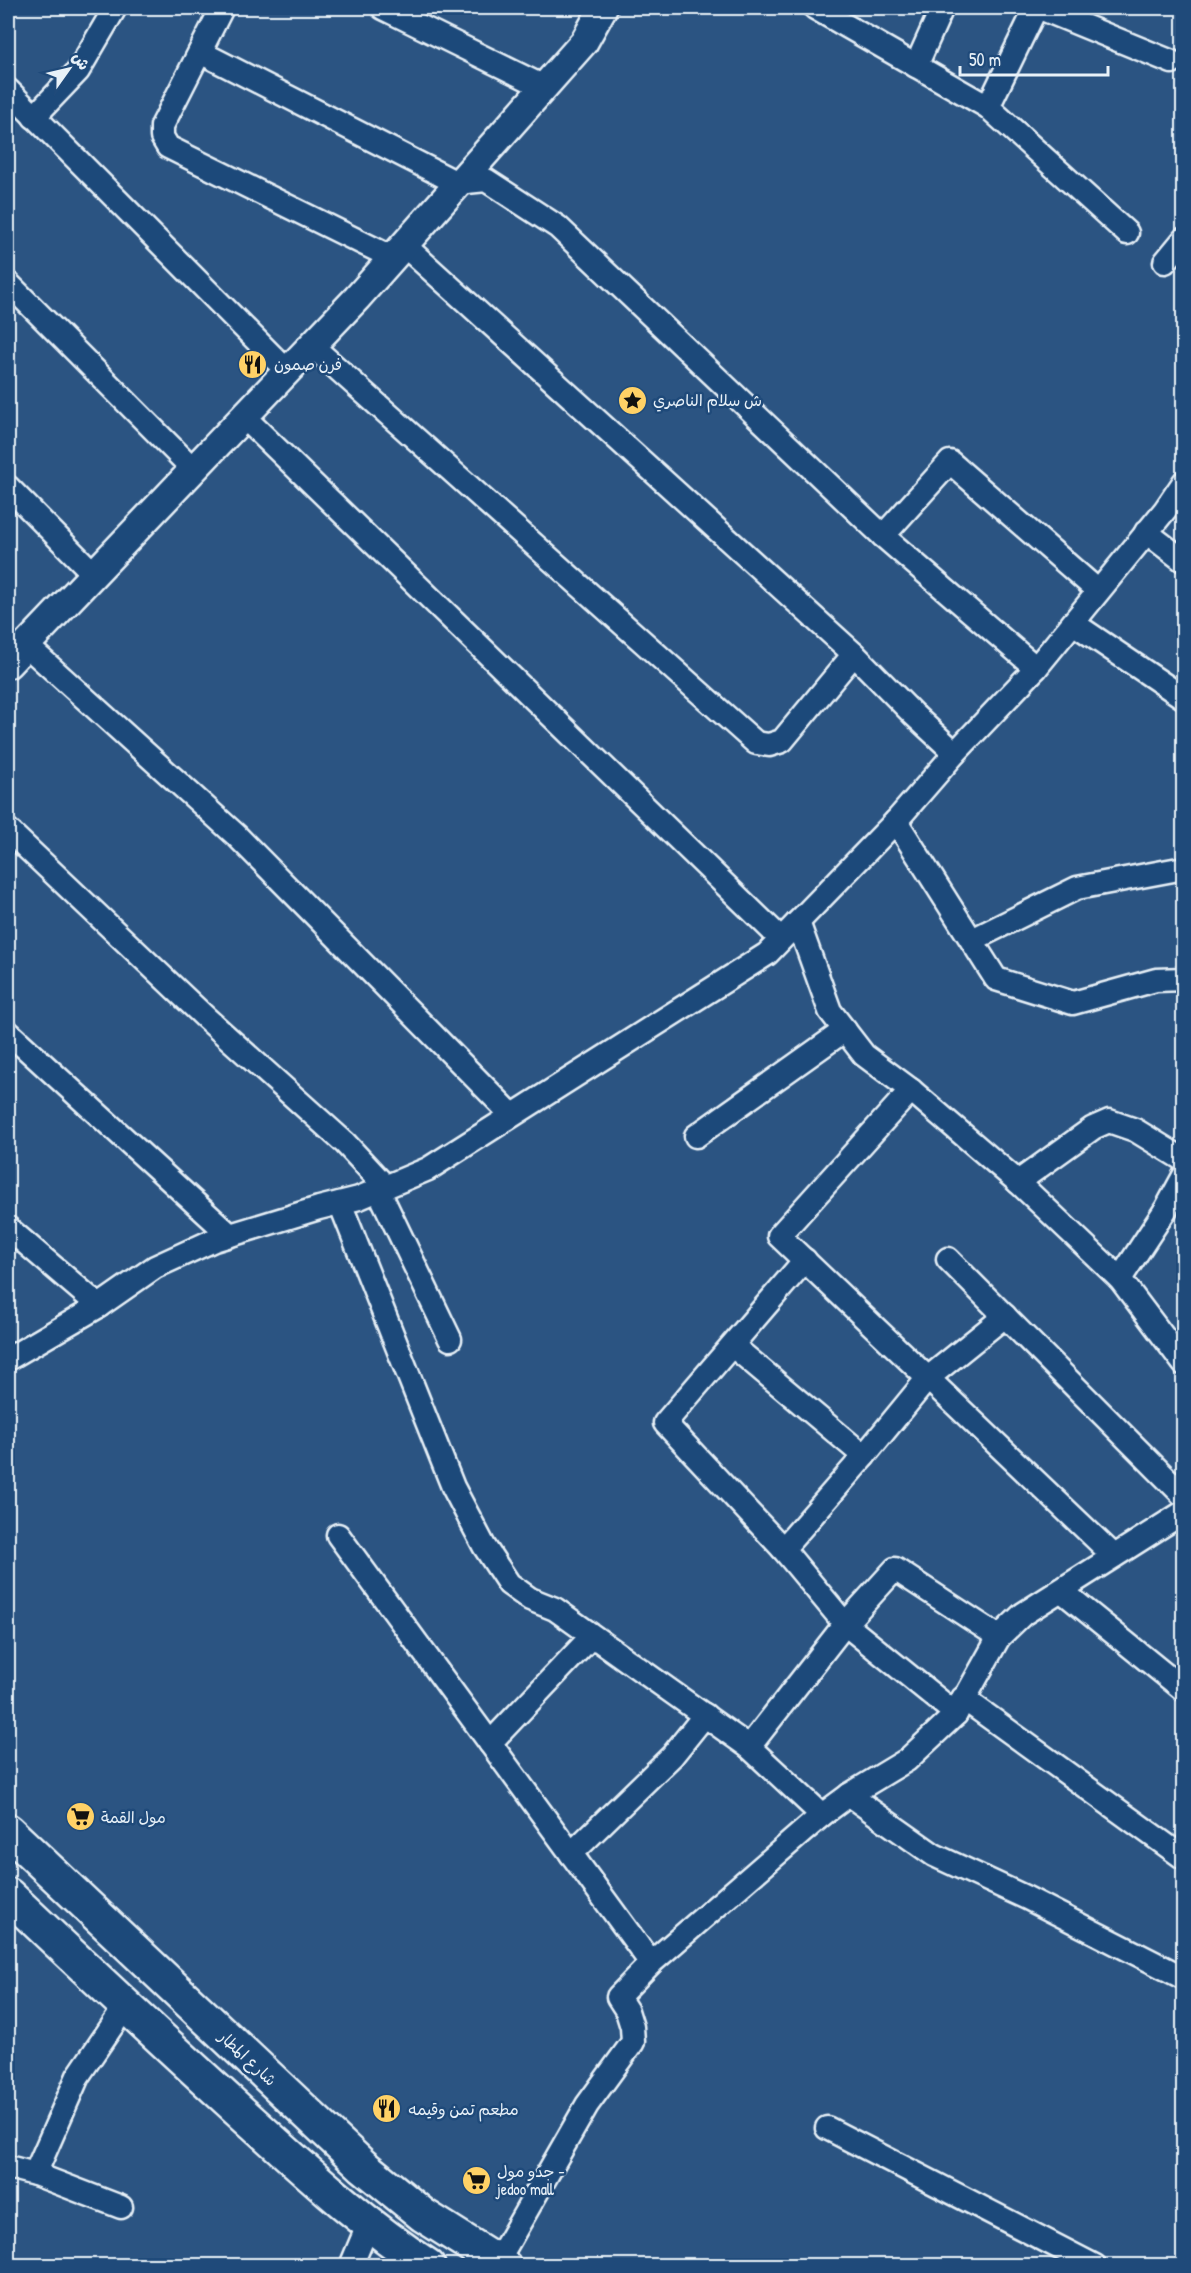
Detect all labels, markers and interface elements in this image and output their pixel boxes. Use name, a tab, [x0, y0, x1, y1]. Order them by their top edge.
north arrow	[39, 39, 99, 99]
scale bar	[960, 39, 1108, 77]
text: ش	[67, 47, 95, 74]
text: 50 m	[969, 47, 1001, 72]
restaurant icon: فرن صمون	[237, 348, 269, 380]
place label: فرن صمون	[274, 353, 342, 375]
place icon: ش سلام الناصري	[616, 384, 648, 416]
place label: ش سلام الناصري	[653, 389, 762, 413]
supermarket icon: مول القمة	[64, 1801, 96, 1833]
place label: مول القمة	[101, 1806, 166, 1828]
street label: شارع المطار	[212, 2024, 282, 2091]
restaurant icon: مطعم تمن وقيمه	[371, 2093, 403, 2125]
place label: مطعم تمن وقيمه	[408, 2098, 519, 2122]
place label: جدو مول - jedoo mall	[495, 2160, 565, 2200]
supermarket icon: جدو مول - jedoo mall	[460, 2164, 492, 2196]

